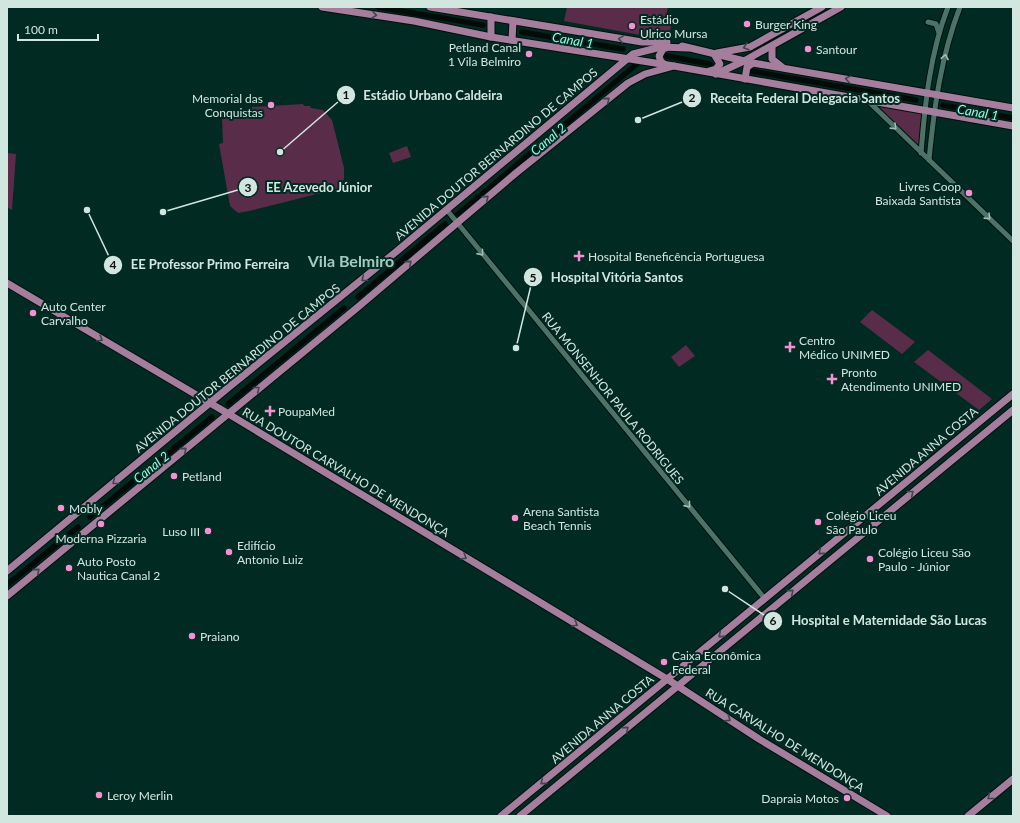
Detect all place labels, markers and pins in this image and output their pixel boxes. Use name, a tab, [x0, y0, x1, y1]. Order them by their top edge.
place label: Estádio Ulrico Mursa	[640, 12, 708, 41]
place label: Burger King	[755, 17, 817, 32]
marker: Burger King	[742, 19, 752, 29]
marker: Estádio Ulrico Mursa	[627, 21, 637, 31]
place label: Petland Canal 1 Vila Belmiro	[448, 40, 521, 69]
place label: Santour	[816, 42, 858, 57]
marker: Santour	[803, 44, 813, 54]
marker: Petland Canal 1 Vila Belmiro	[524, 49, 534, 59]
callout: Estádio Urbano Caldeira	[336, 83, 511, 108]
callout: Receita Federal Delegacia Santos	[682, 86, 908, 111]
place label: Memorial das Conquistas	[192, 91, 263, 120]
marker: Memorial das Conquistas	[266, 100, 276, 110]
callout: EE Azevedo Júnior	[238, 175, 381, 200]
place label: Livres Coop Baixada Santista	[875, 179, 961, 208]
marker: Livres Coop Baixada Santista	[964, 188, 974, 198]
place label: Hospital Beneficência Portuguesa	[588, 249, 764, 264]
marker: Hospital Beneficência Portuguesa	[573, 250, 585, 262]
callout: EE Professor Primo Ferreira	[103, 252, 298, 277]
callout: Hospital Vitória Santos	[523, 265, 692, 290]
place label: Auto Center Carvalho	[41, 299, 106, 328]
marker: Auto Center Carvalho	[28, 308, 38, 318]
place label: Centro Médico UNIMED	[799, 333, 890, 362]
marker: Centro Médico UNIMED	[784, 341, 796, 353]
place label: Pronto Atendimento UNIMED	[841, 365, 961, 394]
marker: Pronto Atendimento UNIMED	[826, 373, 838, 385]
place label: PoupaMed	[278, 404, 335, 419]
marker: PoupaMed	[265, 406, 275, 416]
place label: Petland	[182, 469, 222, 484]
marker: Petland	[169, 471, 179, 481]
place label: Mobly	[69, 501, 103, 516]
marker: Mobly	[56, 503, 66, 513]
place label: Arena Santista Beach Tennis	[523, 504, 599, 533]
place label: Colégio Liceu São Paulo	[826, 508, 897, 537]
marker: Arena Santista Beach Tennis	[510, 513, 520, 523]
marker: Colégio Liceu São Paulo	[813, 517, 823, 527]
marker: Moderna Pizzaria	[96, 519, 106, 529]
place label: Luso III	[162, 524, 200, 539]
marker: Luso III	[203, 526, 213, 536]
place label: Moderna Pizzaria	[56, 531, 147, 546]
place label: Edifício Antonio Luiz	[237, 538, 304, 567]
place label: Colégio Liceu São Paulo - Júnior	[878, 545, 971, 574]
marker: Edifício Antonio Luiz	[224, 547, 234, 557]
place label: Auto Posto Nautica Canal 2	[77, 554, 160, 583]
marker: Colégio Liceu São Paulo - Júnior	[865, 554, 875, 564]
marker: Auto Posto Nautica Canal 2	[64, 563, 74, 573]
callout: Hospital e Maternidade São Lucas	[763, 608, 995, 633]
place label: Praiano	[200, 629, 240, 644]
marker: Praiano	[187, 631, 197, 641]
place label: Caixa Econômica Federal	[672, 648, 761, 677]
marker: Caixa Econômica Federal	[659, 657, 669, 667]
place label: Leroy Merlin	[107, 788, 173, 803]
marker: Leroy Merlin	[94, 790, 104, 800]
place label: Dapraia Motos	[761, 791, 839, 806]
marker: Dapraia Motos	[842, 793, 852, 803]

